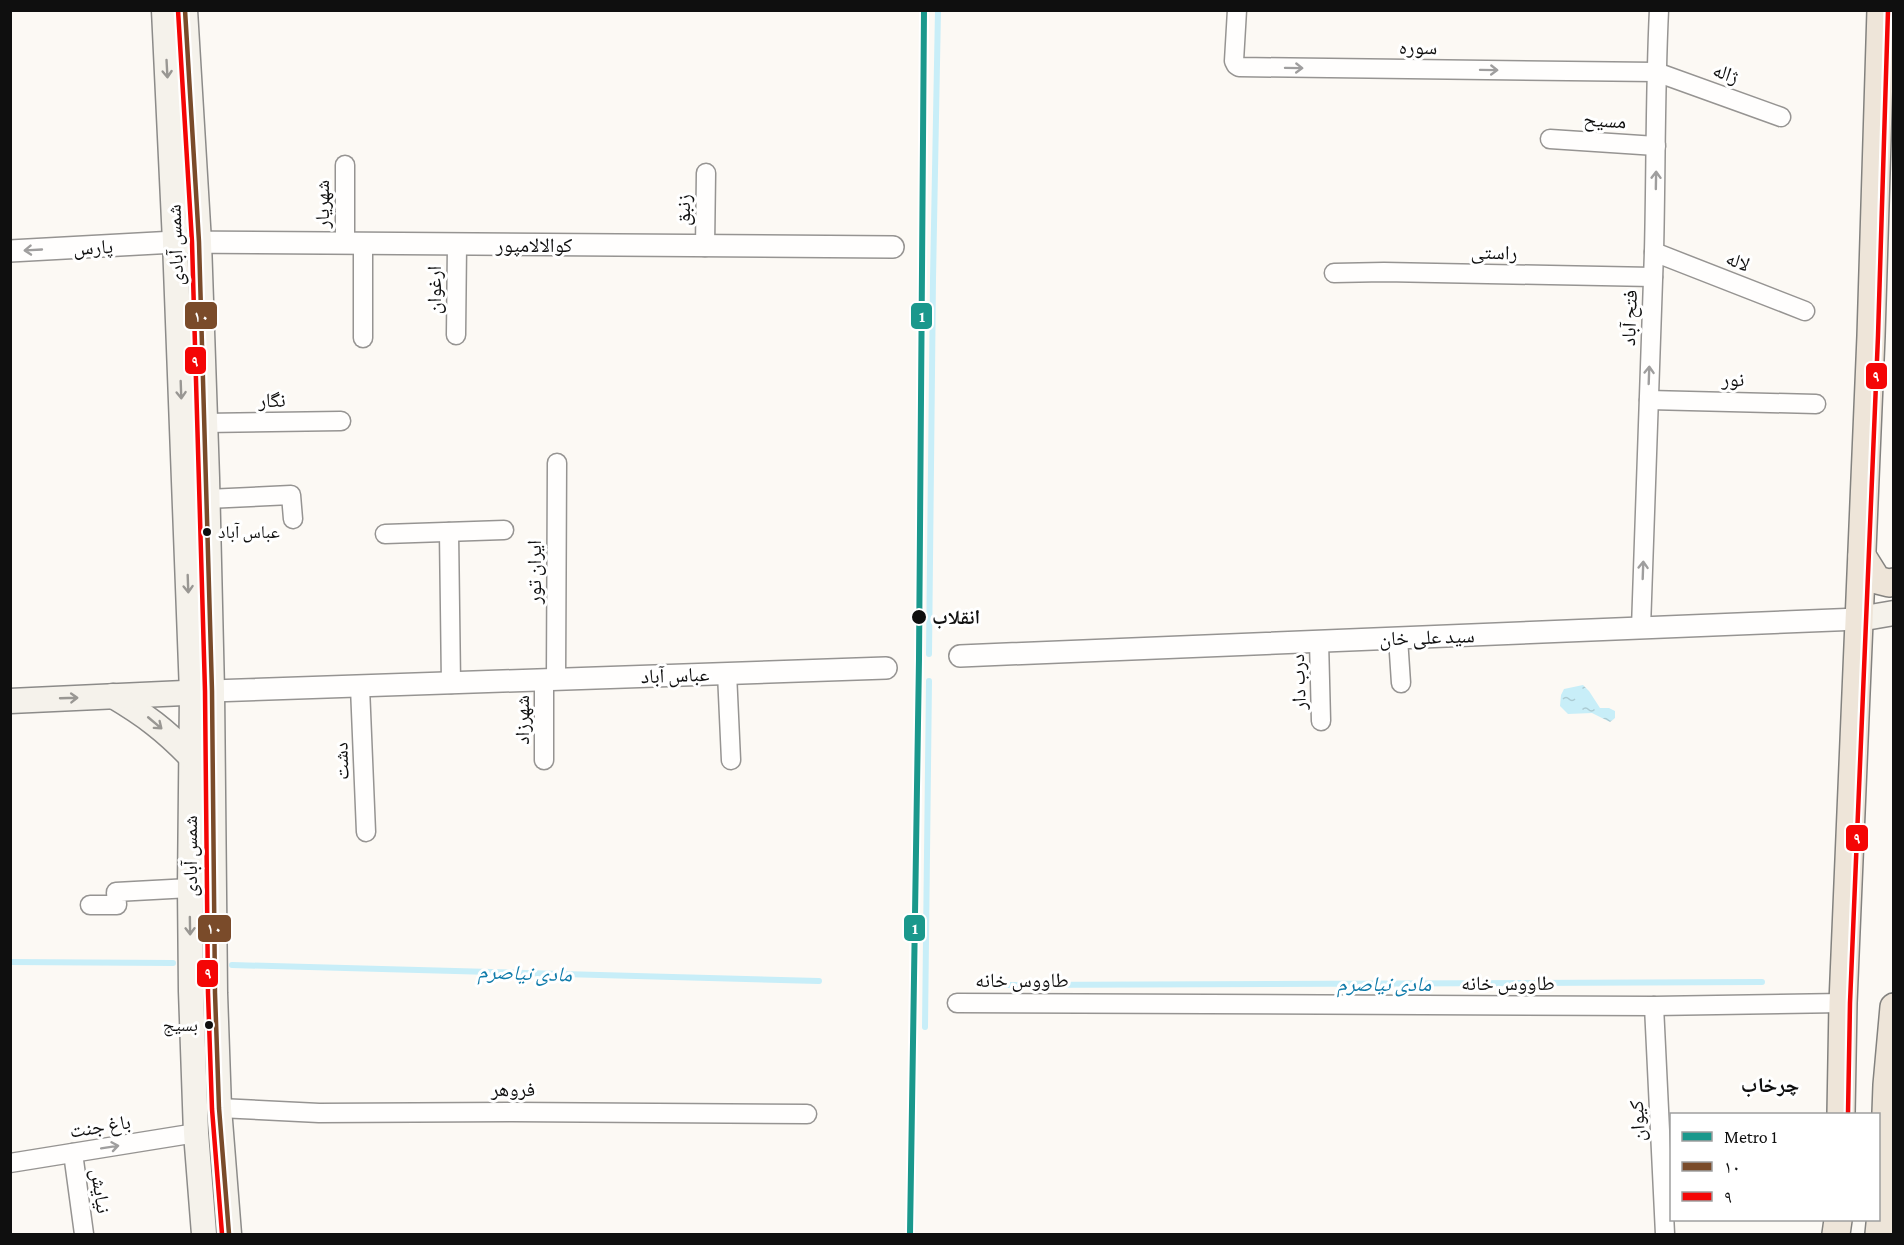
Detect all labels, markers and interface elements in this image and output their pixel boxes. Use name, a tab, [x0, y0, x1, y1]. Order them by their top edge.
street label: سوره	[1399, 36, 1437, 58]
one-way arrow	[161, 58, 172, 78]
street label: ژاله	[1710, 58, 1742, 88]
one-way arrow	[1283, 62, 1303, 74]
one-way arrow	[1478, 64, 1498, 76]
street label: مسیح	[1583, 108, 1627, 134]
one-way arrow	[1650, 170, 1661, 190]
street label: شهریار	[311, 180, 334, 229]
street label: زنبق	[672, 194, 695, 226]
street label: شمس آبادی	[163, 204, 188, 286]
street label: کوالالامپور	[495, 234, 572, 257]
street label: پارس	[72, 235, 114, 260]
street label: راستی	[1470, 241, 1517, 264]
one-way arrow	[24, 245, 44, 256]
street label: لاله	[1723, 246, 1753, 276]
street label: ارغوان	[423, 266, 446, 314]
street label: فتح آباد	[1617, 289, 1643, 347]
line badge: ۱۰	[184, 301, 218, 330]
line badge: 1	[910, 302, 933, 330]
text: ۱۰	[193, 308, 209, 325]
text: 1	[919, 308, 925, 325]
line badge: ۹	[184, 346, 207, 375]
text: ۹	[191, 353, 199, 370]
line badge: ۹	[1865, 362, 1888, 390]
one-way arrow	[1644, 365, 1655, 385]
street label: نور	[1721, 368, 1744, 390]
text: ۹	[1872, 368, 1880, 385]
one-way arrow	[175, 379, 186, 399]
street label: نگار	[257, 389, 286, 411]
place label: عباس آباد	[218, 522, 280, 543]
marker: عباس آباد	[201, 526, 213, 538]
street label: ایران تور	[523, 540, 546, 605]
one-way arrow	[1637, 560, 1648, 580]
one-way arrow	[182, 574, 193, 594]
place label: انقلاب	[932, 606, 980, 629]
marker: انقلاب	[910, 608, 928, 626]
street label: سید علی خان	[1379, 624, 1475, 651]
street label: درب دار	[1286, 654, 1311, 711]
street label: عباس آباد	[640, 663, 710, 688]
one-way arrow	[58, 692, 78, 704]
street label: شهرزاد	[511, 695, 534, 745]
one-way arrow	[147, 716, 162, 730]
street label: دشت	[329, 742, 353, 780]
street label: شمس آبادی	[179, 815, 202, 897]
line badge: ۹	[1845, 824, 1869, 852]
text: ۹	[1853, 830, 1861, 847]
line badge: ۱۰	[197, 914, 232, 943]
line badge: 1	[903, 914, 926, 942]
one-way arrow	[184, 916, 196, 936]
text: ۱۰	[206, 920, 222, 937]
text: 1	[912, 920, 918, 937]
line badge: ۹	[196, 959, 219, 988]
water label: مادی نیاصرم	[477, 959, 573, 989]
text: ۹	[204, 965, 212, 982]
street label: طاووس خانه	[975, 969, 1069, 992]
water label: مادی نیاصرم	[1337, 972, 1432, 998]
street label: طاووس خانه	[1461, 972, 1555, 995]
place label: بسیج	[163, 1015, 198, 1037]
marker: بسیج	[203, 1019, 215, 1031]
district label: چرخاب	[1741, 1073, 1799, 1097]
street label: فروهر	[490, 1078, 535, 1100]
street label: کیوان	[1625, 1100, 1650, 1142]
street label: باغ جنت	[68, 1110, 132, 1144]
legend	[1670, 1113, 1880, 1221]
text: Metro 1	[1724, 1127, 1777, 1147]
one-way arrow	[99, 1141, 119, 1152]
text: ۱۰	[1724, 1157, 1740, 1177]
street label: نیایش	[86, 1167, 115, 1215]
text: ۹	[1724, 1187, 1732, 1207]

